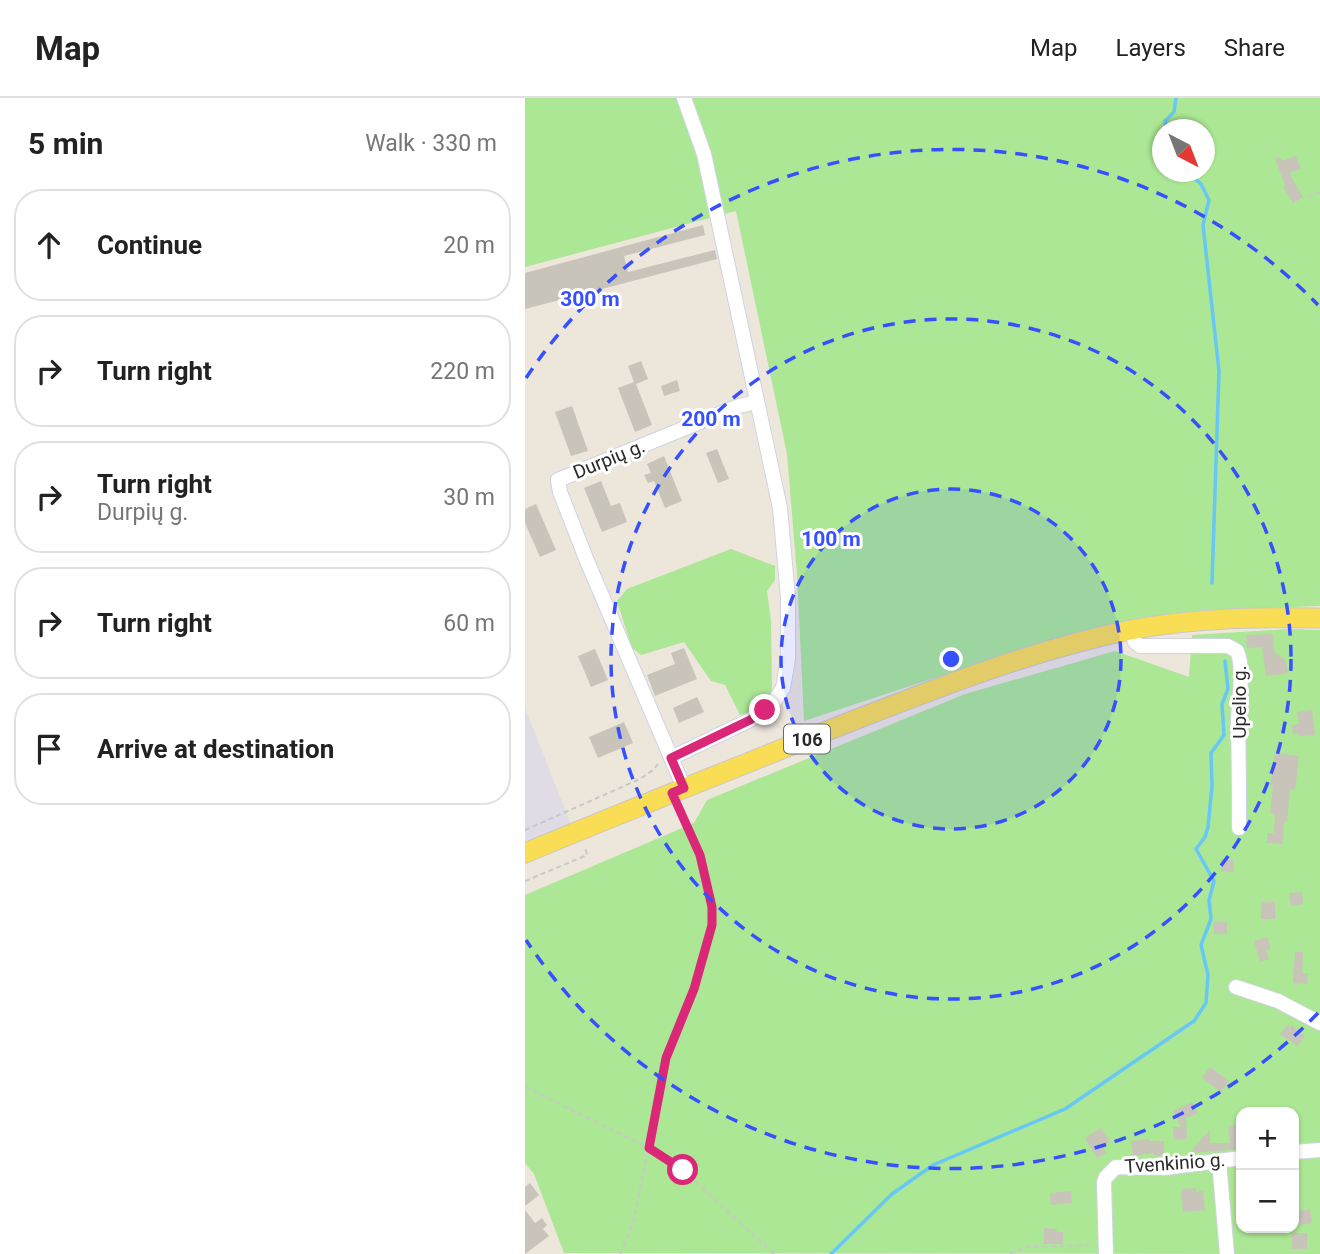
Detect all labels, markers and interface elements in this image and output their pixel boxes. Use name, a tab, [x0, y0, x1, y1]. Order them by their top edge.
text: Map	[35, 29, 100, 68]
text: Map	[1030, 34, 1078, 62]
text: Layers	[1116, 34, 1186, 62]
text: Share	[1224, 34, 1285, 62]
north arrow	[1152, 119, 1215, 182]
text: 5 min	[28, 126, 103, 161]
text: Walk · 330 m	[365, 130, 497, 157]
icon: ahead	[30, 226, 68, 264]
text: Continue	[97, 230, 202, 260]
text: 20 m	[443, 232, 495, 259]
text: 300 m	[560, 287, 620, 311]
icon: right	[30, 352, 68, 390]
text: Turn right	[97, 356, 212, 386]
text: 220 m	[430, 358, 495, 385]
text: 200 m	[681, 407, 741, 431]
street label: Durpių g.	[570, 434, 648, 484]
text: Turn right	[97, 469, 212, 499]
icon: right	[30, 478, 68, 516]
text: 30 m	[443, 484, 495, 511]
text: Durpių g.	[97, 499, 188, 526]
text: 100 m	[801, 527, 861, 551]
icon: right	[30, 604, 68, 642]
text: Turn right	[97, 608, 212, 638]
text: 60 m	[443, 610, 495, 637]
centre of rings	[939, 647, 963, 671]
street label: Upelio g.	[1228, 665, 1251, 739]
route end	[749, 694, 780, 725]
road number: 106	[784, 724, 830, 754]
icon: arrive	[30, 730, 68, 768]
text: Arrive at destination	[97, 734, 334, 764]
map controls	[1236, 1107, 1299, 1233]
button: +	[1236, 1107, 1299, 1170]
street label: Tvenkinio g.	[1124, 1148, 1226, 1178]
route start	[667, 1154, 698, 1185]
button: −	[1236, 1170, 1299, 1233]

